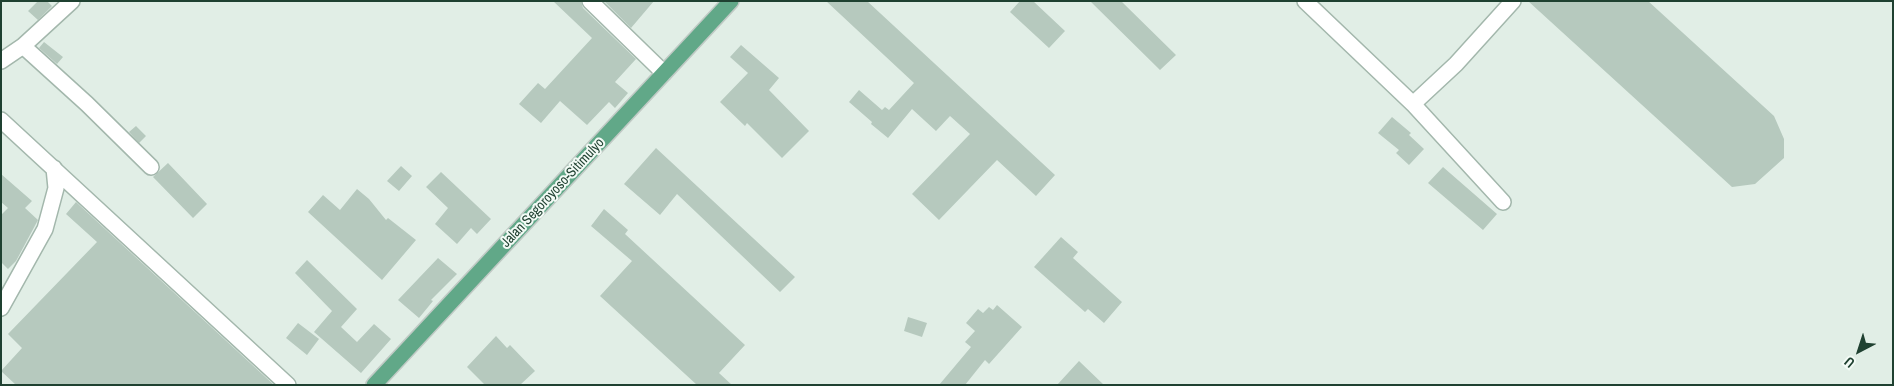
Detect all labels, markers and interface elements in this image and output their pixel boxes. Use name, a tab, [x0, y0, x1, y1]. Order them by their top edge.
street label: Jalan Segoroyoso-Sitimulyo	[498, 135, 608, 251]
north arrow	[1834, 326, 1884, 376]
text: U	[1840, 353, 1858, 372]

